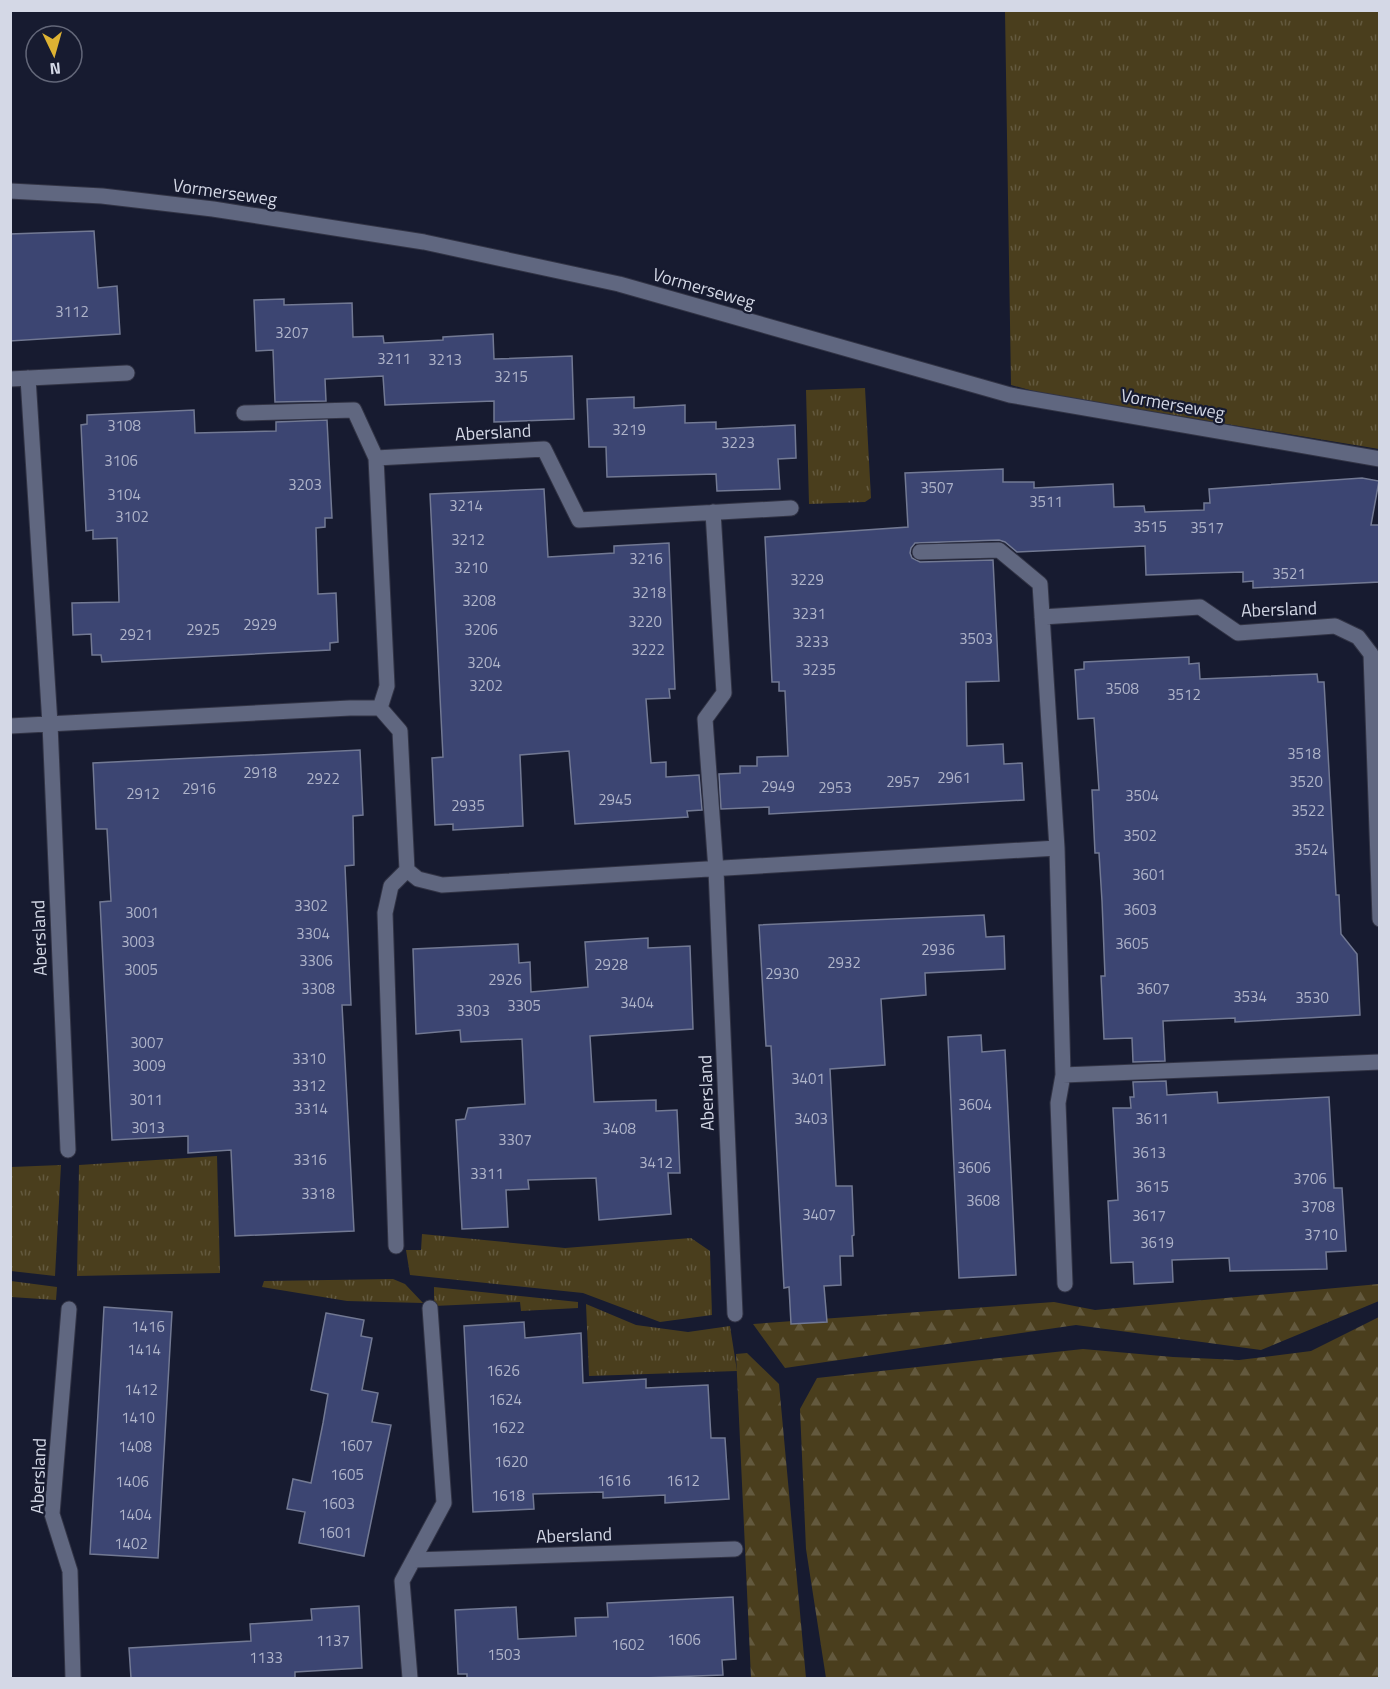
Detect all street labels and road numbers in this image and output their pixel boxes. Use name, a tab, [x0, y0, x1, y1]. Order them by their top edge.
street label: Vormerseweg	[171, 171, 279, 213]
street label: Vormerseweg	[650, 261, 758, 315]
street label: Vormerseweg	[1119, 382, 1227, 426]
street label: Abersland	[454, 417, 532, 447]
street label: Abersland	[1240, 594, 1318, 624]
street label: Abersland	[24, 899, 54, 977]
street label: Abersland	[691, 1054, 721, 1132]
street label: Abersland	[23, 1437, 53, 1515]
street label: Abersland	[535, 1520, 613, 1550]

